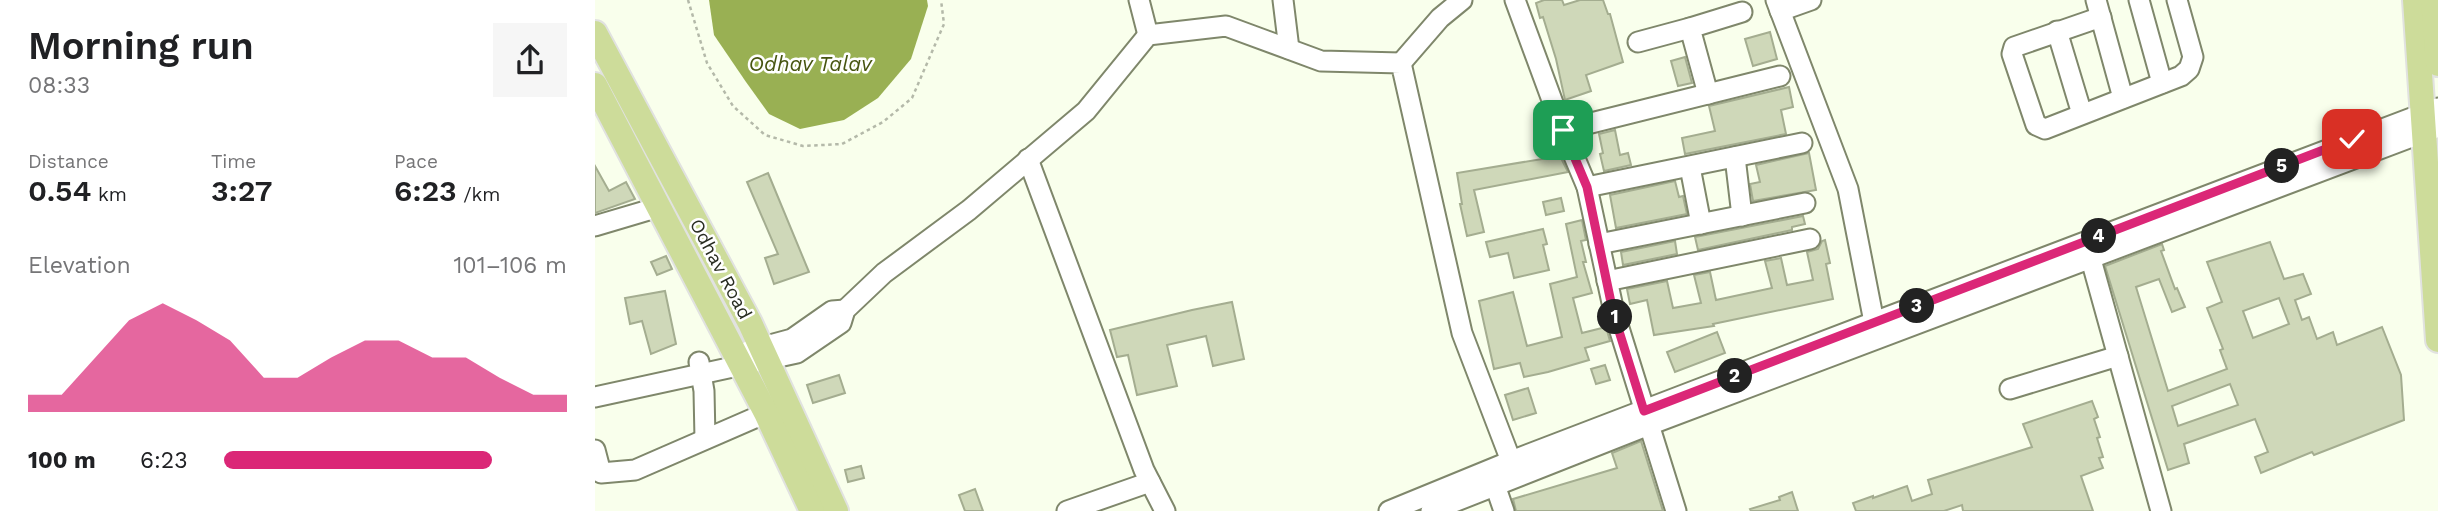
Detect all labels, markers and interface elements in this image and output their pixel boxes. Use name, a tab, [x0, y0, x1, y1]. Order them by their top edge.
button: share	[493, 23, 567, 97]
text: Morning run	[28, 24, 254, 68]
water label: Odhav Talav	[748, 51, 873, 76]
text: 08:33	[28, 72, 90, 99]
pin	[1533, 100, 1593, 160]
pin	[2322, 109, 2382, 169]
icon: arrive	[1544, 111, 1582, 149]
icon: check	[2333, 120, 2371, 158]
pin: 5	[2265, 148, 2299, 184]
text: Distance	[28, 150, 109, 173]
text: Time	[211, 150, 256, 173]
text: Pace	[394, 150, 438, 173]
text: 5	[2276, 154, 2287, 177]
text: 0.54	[28, 173, 92, 208]
text: 3:27	[211, 173, 273, 208]
text: 6:23	[394, 173, 457, 208]
text: km	[92, 183, 127, 206]
text: /km	[457, 183, 500, 206]
street label: Odhav Road	[685, 215, 757, 323]
pin: 4	[2081, 218, 2117, 254]
text: 4	[2092, 224, 2105, 247]
text: Elevation	[28, 252, 131, 279]
text: 101–106 m	[453, 252, 567, 279]
pin: 3	[1899, 288, 1935, 324]
text: 3	[1911, 294, 1922, 317]
pin: 1	[1597, 300, 1633, 334]
text: 1	[1610, 305, 1619, 328]
pin: 2	[1717, 358, 1753, 394]
text: 2	[1729, 364, 1740, 387]
text: 100 m	[28, 447, 96, 474]
text: 6:23	[140, 447, 188, 474]

